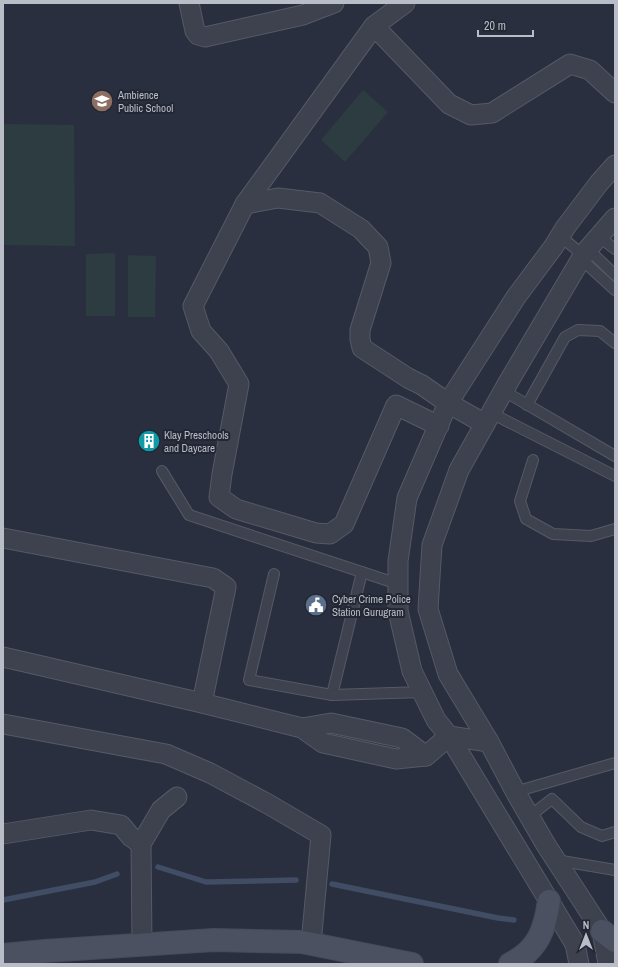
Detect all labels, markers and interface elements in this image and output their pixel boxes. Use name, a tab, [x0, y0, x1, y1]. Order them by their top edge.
scale bar	[478, 12, 533, 38]
text: 20 m	[484, 18, 506, 34]
school or university icon: Ambience Public School	[89, 88, 115, 114]
place label: Ambience Public School	[117, 88, 173, 115]
building icon: Klay Preschools and Daycare	[136, 428, 162, 454]
place label: Klay Preschools and Daycare	[164, 428, 229, 455]
public building icon: Cyber Crime Police Station Gurugram	[303, 592, 329, 618]
place label: Cyber Crime Police Station Gurugram	[332, 592, 411, 619]
north arrow	[566, 915, 606, 955]
text: N	[583, 918, 589, 932]

